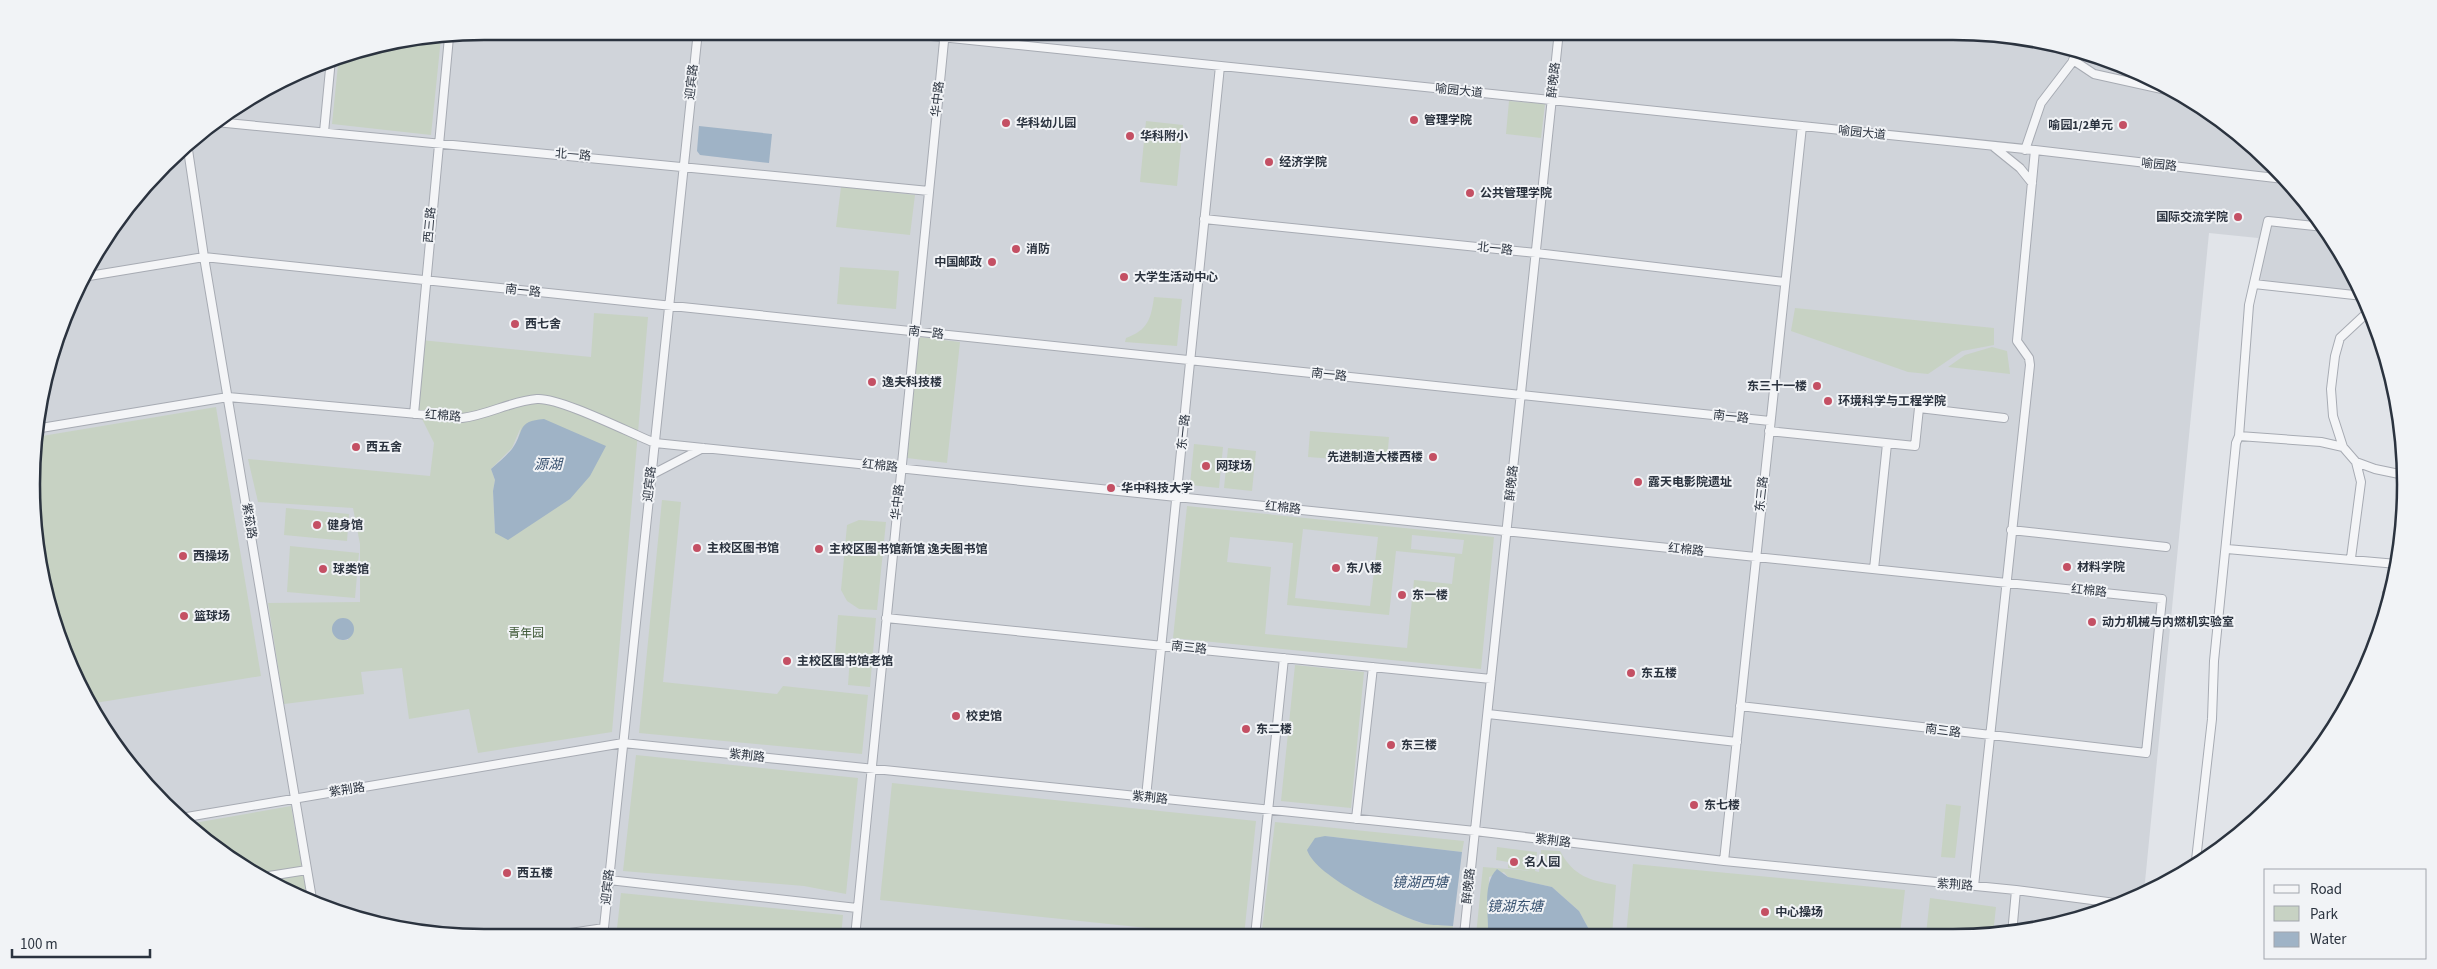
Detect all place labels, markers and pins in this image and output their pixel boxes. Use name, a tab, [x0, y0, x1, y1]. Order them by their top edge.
place label: 管理学院	[1424, 112, 1472, 129]
marker: 管理学院	[1408, 114, 1420, 126]
place label: 华科幼儿园	[1016, 115, 1076, 132]
marker: 华科幼儿园	[1000, 117, 1012, 129]
place label: 喻园1/2单元	[2048, 117, 2113, 134]
marker: 喻园1/2单元	[2117, 119, 2129, 131]
place label: 华科附小	[1140, 128, 1188, 145]
marker: 华科附小	[1124, 130, 1136, 142]
place label: 经济学院	[1279, 154, 1327, 171]
marker: 经济学院	[1263, 156, 1275, 168]
place label: 公共管理学院	[1480, 185, 1552, 202]
marker: 公共管理学院	[1464, 187, 1476, 199]
place label: 国际交流学院	[2156, 209, 2228, 226]
marker: 国际交流学院	[2232, 211, 2244, 223]
place label: 消防	[1026, 241, 1050, 258]
marker: 消防	[1010, 243, 1022, 255]
place label: 中国邮政	[934, 254, 982, 271]
marker: 中国邮政	[986, 256, 998, 268]
place label: 大学生活动中心	[1134, 269, 1218, 286]
marker: 大学生活动中心	[1118, 271, 1130, 283]
place label: 西七舍	[525, 316, 561, 333]
marker: 西七舍	[509, 318, 521, 330]
place label: 逸夫科技楼	[882, 374, 942, 391]
marker: 逸夫科技楼	[866, 376, 878, 388]
place label: 东三十一楼	[1747, 378, 1807, 395]
marker: 东三十一楼	[1811, 380, 1823, 392]
place label: 环境科学与工程学院	[1838, 393, 1946, 410]
marker: 环境科学与工程学院	[1822, 395, 1834, 407]
place label: 西五舍	[366, 439, 402, 456]
marker: 西五舍	[350, 441, 362, 453]
place label: 先进制造大楼西楼	[1327, 449, 1423, 466]
marker: 先进制造大楼西楼	[1427, 451, 1439, 463]
place label: 网球场	[1216, 458, 1252, 475]
marker: 网球场	[1200, 460, 1212, 472]
place label: 露天电影院遗址	[1648, 474, 1732, 491]
marker: 露天电影院遗址	[1632, 476, 1644, 488]
place label: 华中科技大学	[1121, 480, 1193, 497]
marker: 华中科技大学	[1105, 482, 1117, 494]
place label: 健身馆	[327, 517, 363, 534]
marker: 健身馆	[311, 519, 323, 531]
place label: 主校区图书馆	[707, 540, 779, 557]
place label: 主校区图书馆新馆 逸夫图书馆	[829, 541, 987, 558]
marker: 主校区图书馆	[691, 542, 703, 554]
marker: 主校区图书馆新馆 逸夫图书馆	[813, 543, 825, 555]
place label: 西操场	[193, 548, 229, 565]
marker: 西操场	[177, 550, 189, 562]
place label: 材料学院	[2077, 559, 2125, 576]
place label: 东八楼	[1346, 560, 1382, 577]
place label: 球类馆	[333, 561, 369, 578]
marker: 材料学院	[2061, 561, 2073, 573]
marker: 东八楼	[1330, 562, 1342, 574]
marker: 球类馆	[317, 563, 329, 575]
place label: 东一楼	[1412, 587, 1448, 604]
marker: 东一楼	[1396, 589, 1408, 601]
place label: 篮球场	[194, 608, 230, 625]
marker: 篮球场	[178, 610, 190, 622]
place label: 动力机械与内燃机实验室	[2102, 614, 2234, 631]
marker: 动力机械与内燃机实验室	[2086, 616, 2098, 628]
place label: 主校区图书馆老馆	[797, 653, 893, 670]
marker: 主校区图书馆老馆	[781, 655, 793, 667]
place label: 东五楼	[1641, 665, 1677, 682]
marker: 东五楼	[1625, 667, 1637, 679]
place label: 校史馆	[966, 708, 1002, 725]
marker: 校史馆	[950, 710, 962, 722]
place label: 东二楼	[1256, 721, 1292, 738]
marker: 东二楼	[1240, 723, 1252, 735]
place label: 东三楼	[1401, 737, 1437, 754]
marker: 东三楼	[1385, 739, 1397, 751]
place label: 东七楼	[1704, 797, 1740, 814]
marker: 东七楼	[1688, 799, 1700, 811]
place label: 名人园	[1524, 854, 1560, 871]
marker: 名人园	[1508, 856, 1520, 868]
place label: 西五楼	[517, 865, 553, 882]
marker: 西五楼	[501, 867, 513, 879]
place label: 中心操场	[1775, 904, 1823, 921]
marker: 中心操场	[1759, 906, 1771, 918]

